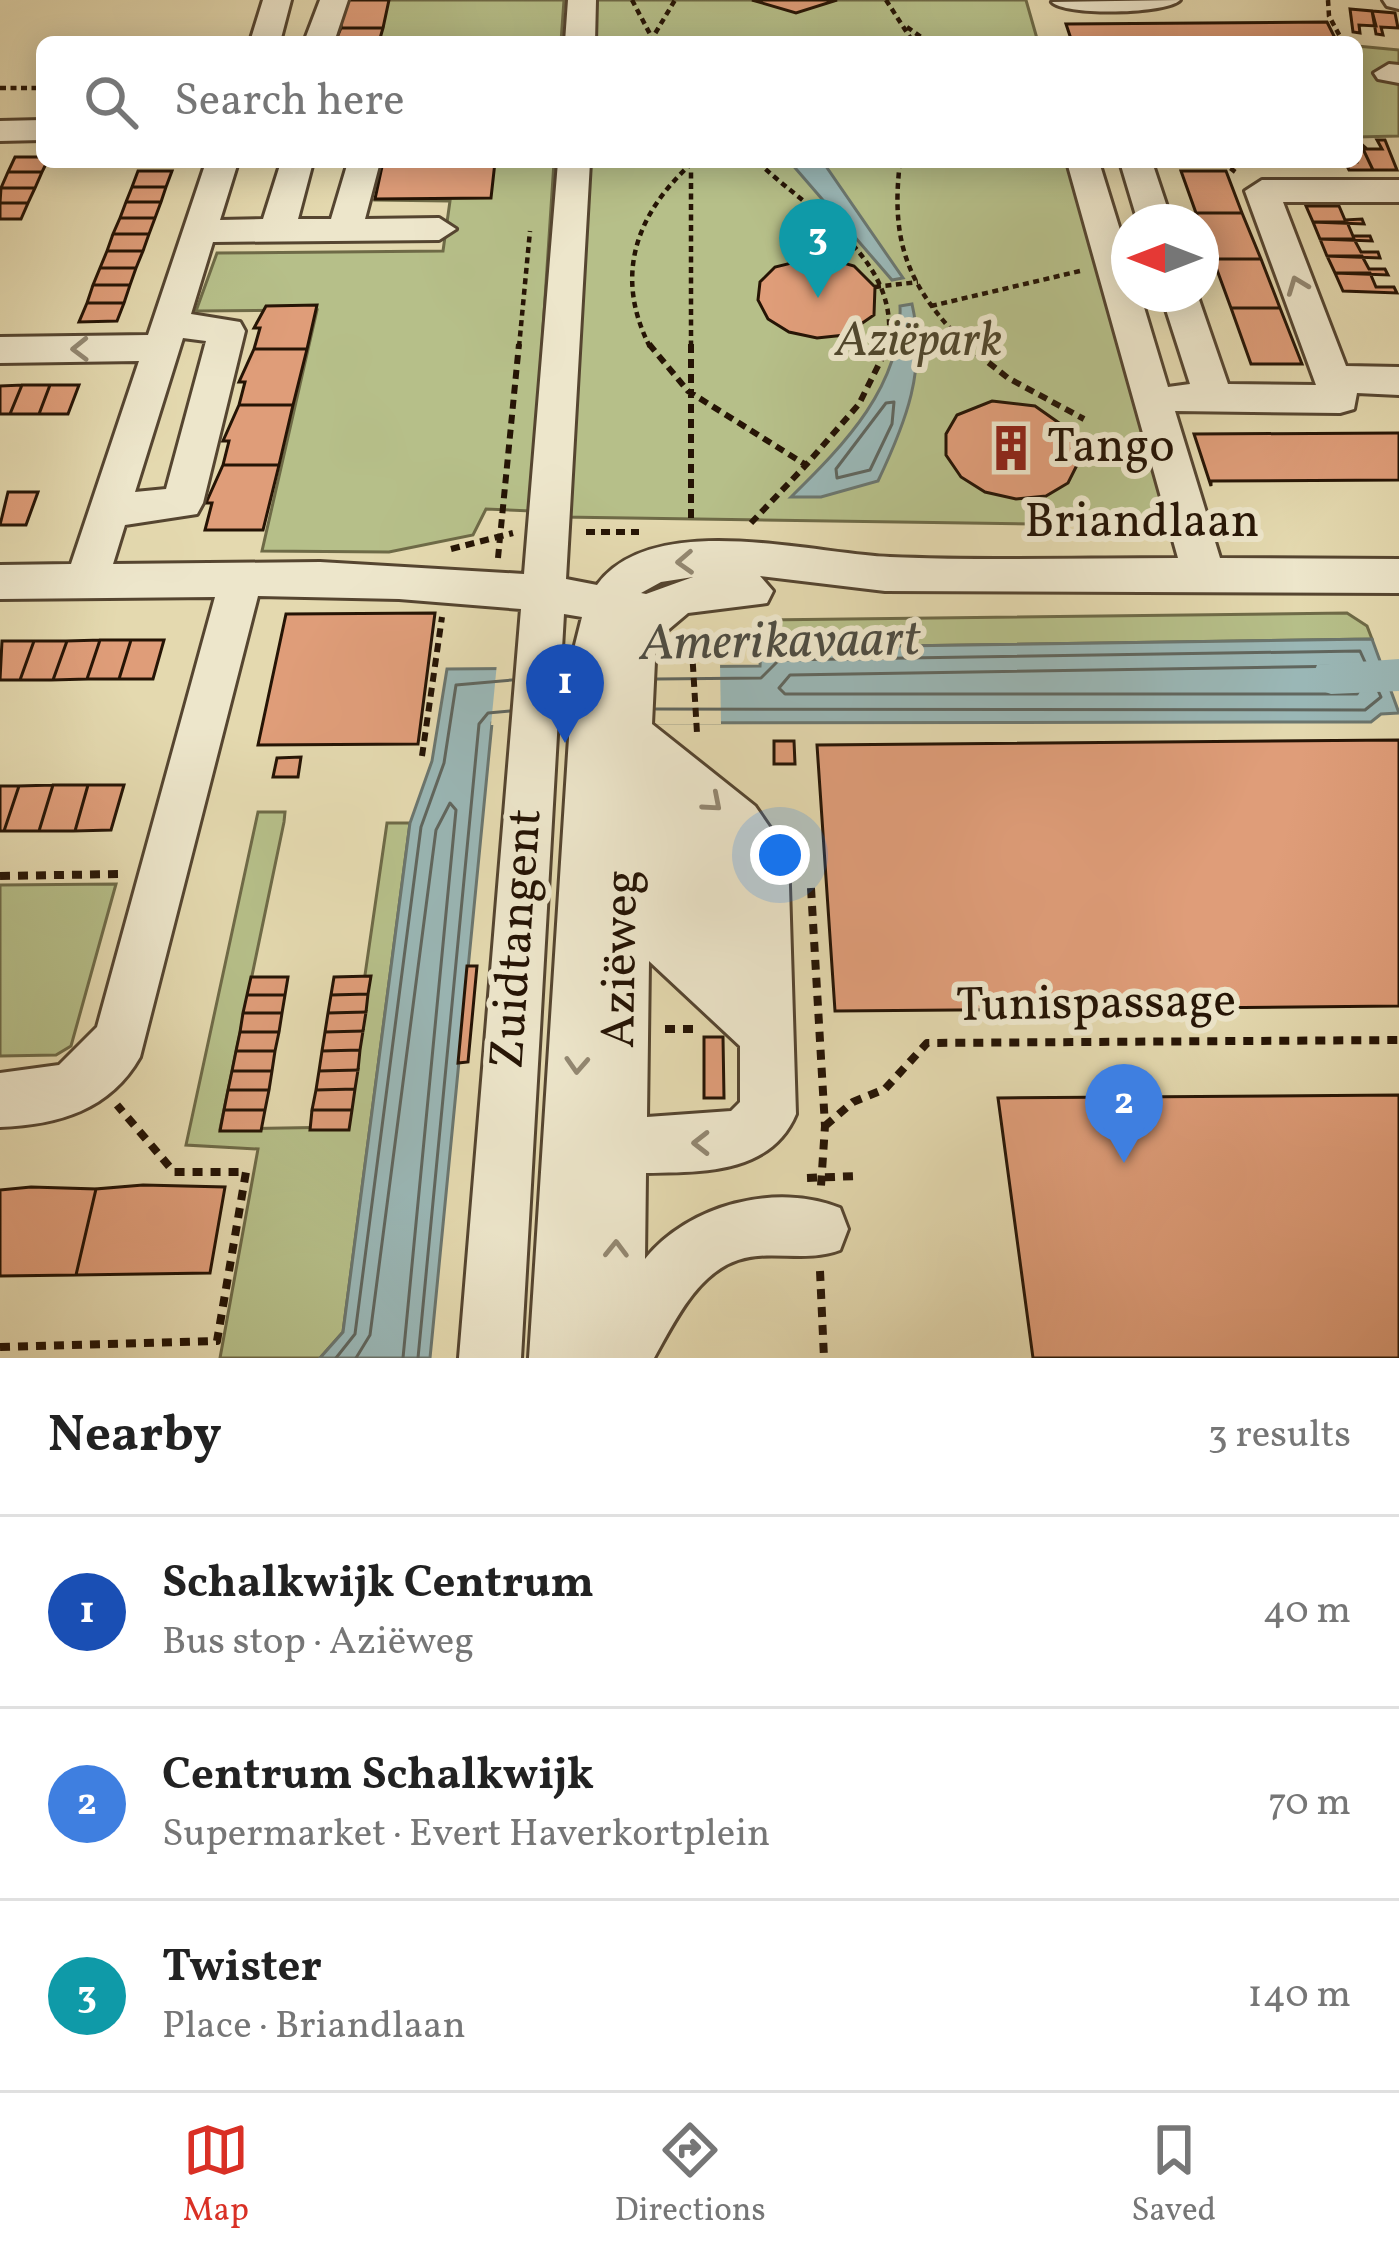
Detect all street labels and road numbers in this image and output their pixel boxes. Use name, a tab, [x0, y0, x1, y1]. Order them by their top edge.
street label: Briandlaan	[1025, 490, 1259, 557]
street label: Zuidtangent	[475, 806, 561, 1072]
street label: Aziëweg	[587, 869, 657, 1049]
street label: Tunispassage	[955, 969, 1237, 1041]

